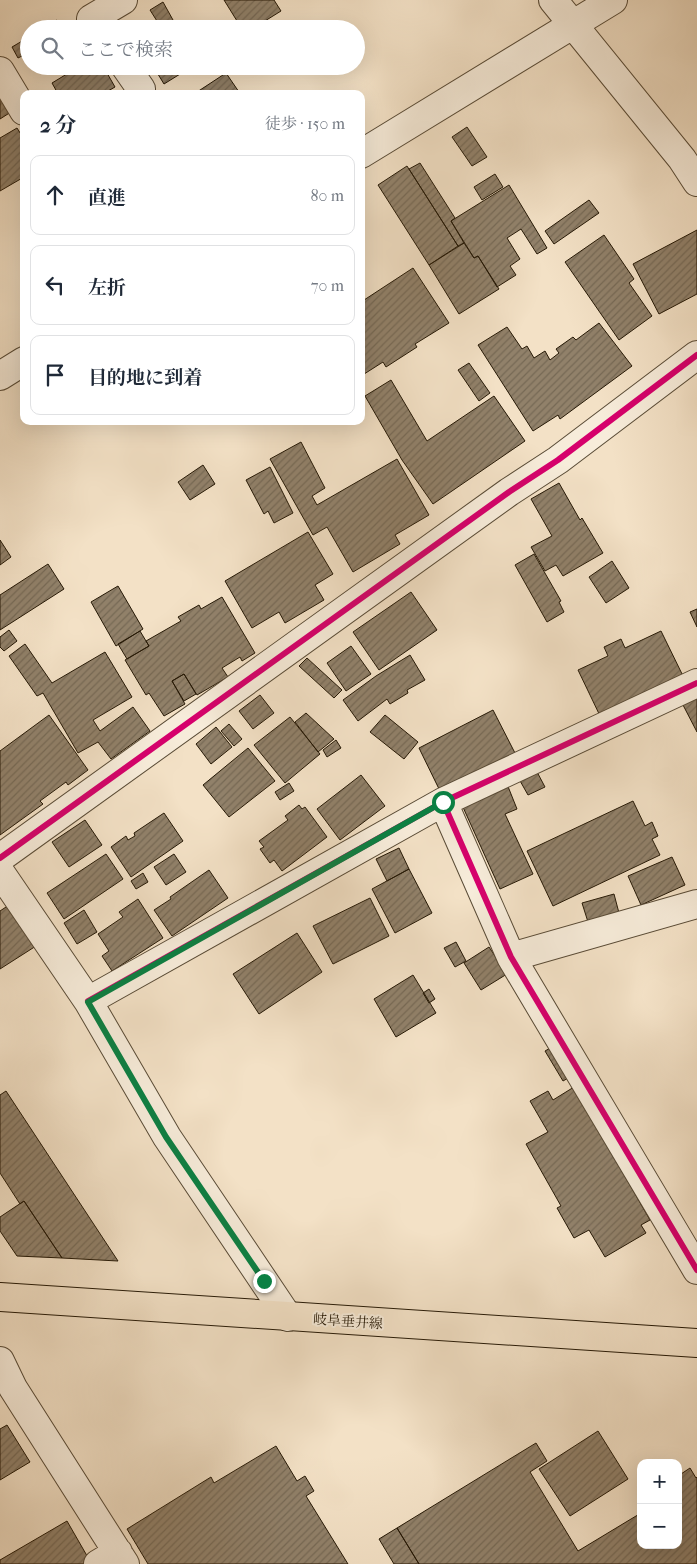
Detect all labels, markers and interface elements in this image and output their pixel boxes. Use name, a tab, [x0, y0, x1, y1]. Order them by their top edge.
search box	[20, 20, 365, 75]
icon: search	[38, 34, 66, 62]
text: ここで検索	[78, 39, 173, 61]
text: 2 分	[40, 113, 76, 137]
text: 徒歩 · 150 m	[265, 114, 345, 133]
icon: ahead	[41, 181, 69, 209]
text: 80 m	[310, 186, 344, 205]
text: 直進	[88, 187, 126, 209]
icon: left	[41, 271, 69, 299]
text: 70 m	[311, 276, 344, 295]
text: 左折	[88, 277, 126, 299]
icon: arrive	[41, 361, 69, 389]
text: 目的地に到着	[88, 367, 202, 389]
route start	[432, 791, 455, 814]
route end	[253, 1270, 276, 1293]
street label: 岐阜垂井線	[312, 1311, 383, 1332]
map controls	[637, 1459, 682, 1549]
button: +	[637, 1459, 682, 1504]
button: −	[637, 1504, 682, 1549]

